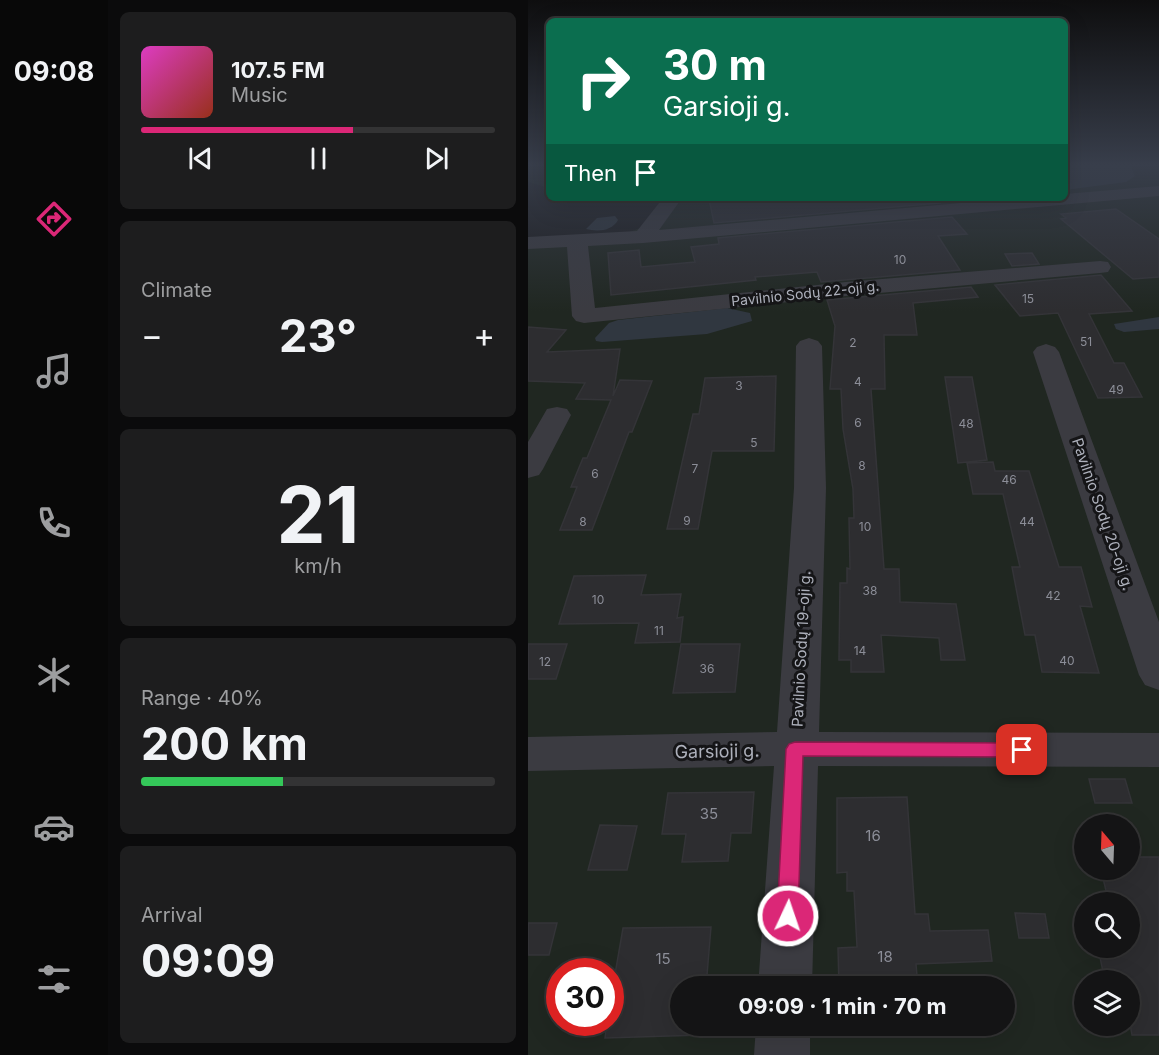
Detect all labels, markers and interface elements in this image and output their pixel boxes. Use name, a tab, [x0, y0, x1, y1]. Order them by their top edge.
text: 30 m	[663, 39, 767, 90]
icon: right	[564, 42, 642, 120]
text: 09:08	[14, 55, 94, 88]
text: 107.5 FM	[231, 57, 325, 83]
text: Music	[231, 83, 288, 107]
text: Garsioji g.	[663, 90, 790, 123]
icon: previous	[184, 142, 217, 175]
icon: pause	[302, 142, 335, 175]
icon: next	[420, 142, 453, 175]
icon: arrive	[629, 156, 662, 189]
text: Then	[564, 160, 617, 186]
icon: directions	[33, 198, 75, 240]
house number: 10	[894, 252, 906, 267]
street label: Pavilnio Sodų 22-oji g.	[730, 277, 880, 309]
text: Climate	[141, 278, 212, 302]
house number: 15	[1022, 291, 1034, 306]
text: 23°	[279, 308, 357, 363]
text: −	[141, 315, 163, 355]
text: +	[473, 315, 495, 355]
house number: 51	[1080, 334, 1092, 349]
house number: 2	[849, 335, 857, 350]
icon: music	[33, 350, 75, 392]
house number: 4	[854, 374, 862, 389]
house number: 3	[735, 378, 743, 393]
house number: 49	[1108, 382, 1124, 397]
house number: 6	[854, 415, 862, 430]
house number: 48	[958, 416, 974, 431]
house number: 5	[750, 435, 758, 450]
street label: Pavilnio Sodų 20-oji g.	[1068, 435, 1138, 593]
house number: 8	[858, 458, 866, 473]
house number: 7	[692, 461, 699, 476]
house number: 6	[591, 466, 599, 481]
text: 21	[277, 467, 359, 562]
house number: 46	[1001, 472, 1017, 487]
icon: phone	[33, 502, 75, 544]
house number: 9	[683, 513, 691, 528]
house number: 8	[579, 514, 587, 529]
house number: 44	[1019, 514, 1035, 529]
house number: 10	[859, 519, 871, 534]
text: km/h	[294, 554, 342, 578]
street label: Pavilnio Sodų 19-oji g.	[787, 570, 815, 728]
house number: 38	[863, 583, 877, 598]
house number: 42	[1045, 588, 1061, 603]
house number: 10	[592, 592, 604, 607]
house number: 11	[654, 623, 664, 638]
house number: 14	[854, 643, 867, 658]
house number: 40	[1059, 653, 1075, 668]
icon: climate	[33, 654, 75, 696]
house number: 12	[539, 654, 551, 669]
house number: 36	[700, 661, 714, 676]
text: Range · 40%	[141, 686, 263, 710]
text: 200 km	[141, 716, 308, 771]
pin	[996, 724, 1047, 775]
icon: arrive	[1005, 733, 1038, 766]
street label: Garsioji g.	[674, 740, 760, 762]
house number: 35	[700, 804, 718, 823]
icon: car	[33, 806, 75, 848]
north arrow	[1074, 814, 1140, 880]
map controls	[1074, 814, 1140, 1036]
house number: 16	[865, 826, 881, 845]
position arrow	[756, 884, 820, 948]
button: search	[1074, 892, 1140, 958]
text: Arrival	[141, 903, 203, 927]
text: 09:09	[141, 933, 275, 988]
house number: 18	[877, 947, 893, 966]
house number: 15	[655, 949, 671, 968]
icon: filters	[33, 958, 75, 1000]
speed limit sign: 30	[546, 958, 624, 1036]
button: layers	[1074, 970, 1140, 1036]
text: 09:09 · 1 min · 70 m	[738, 993, 947, 1019]

